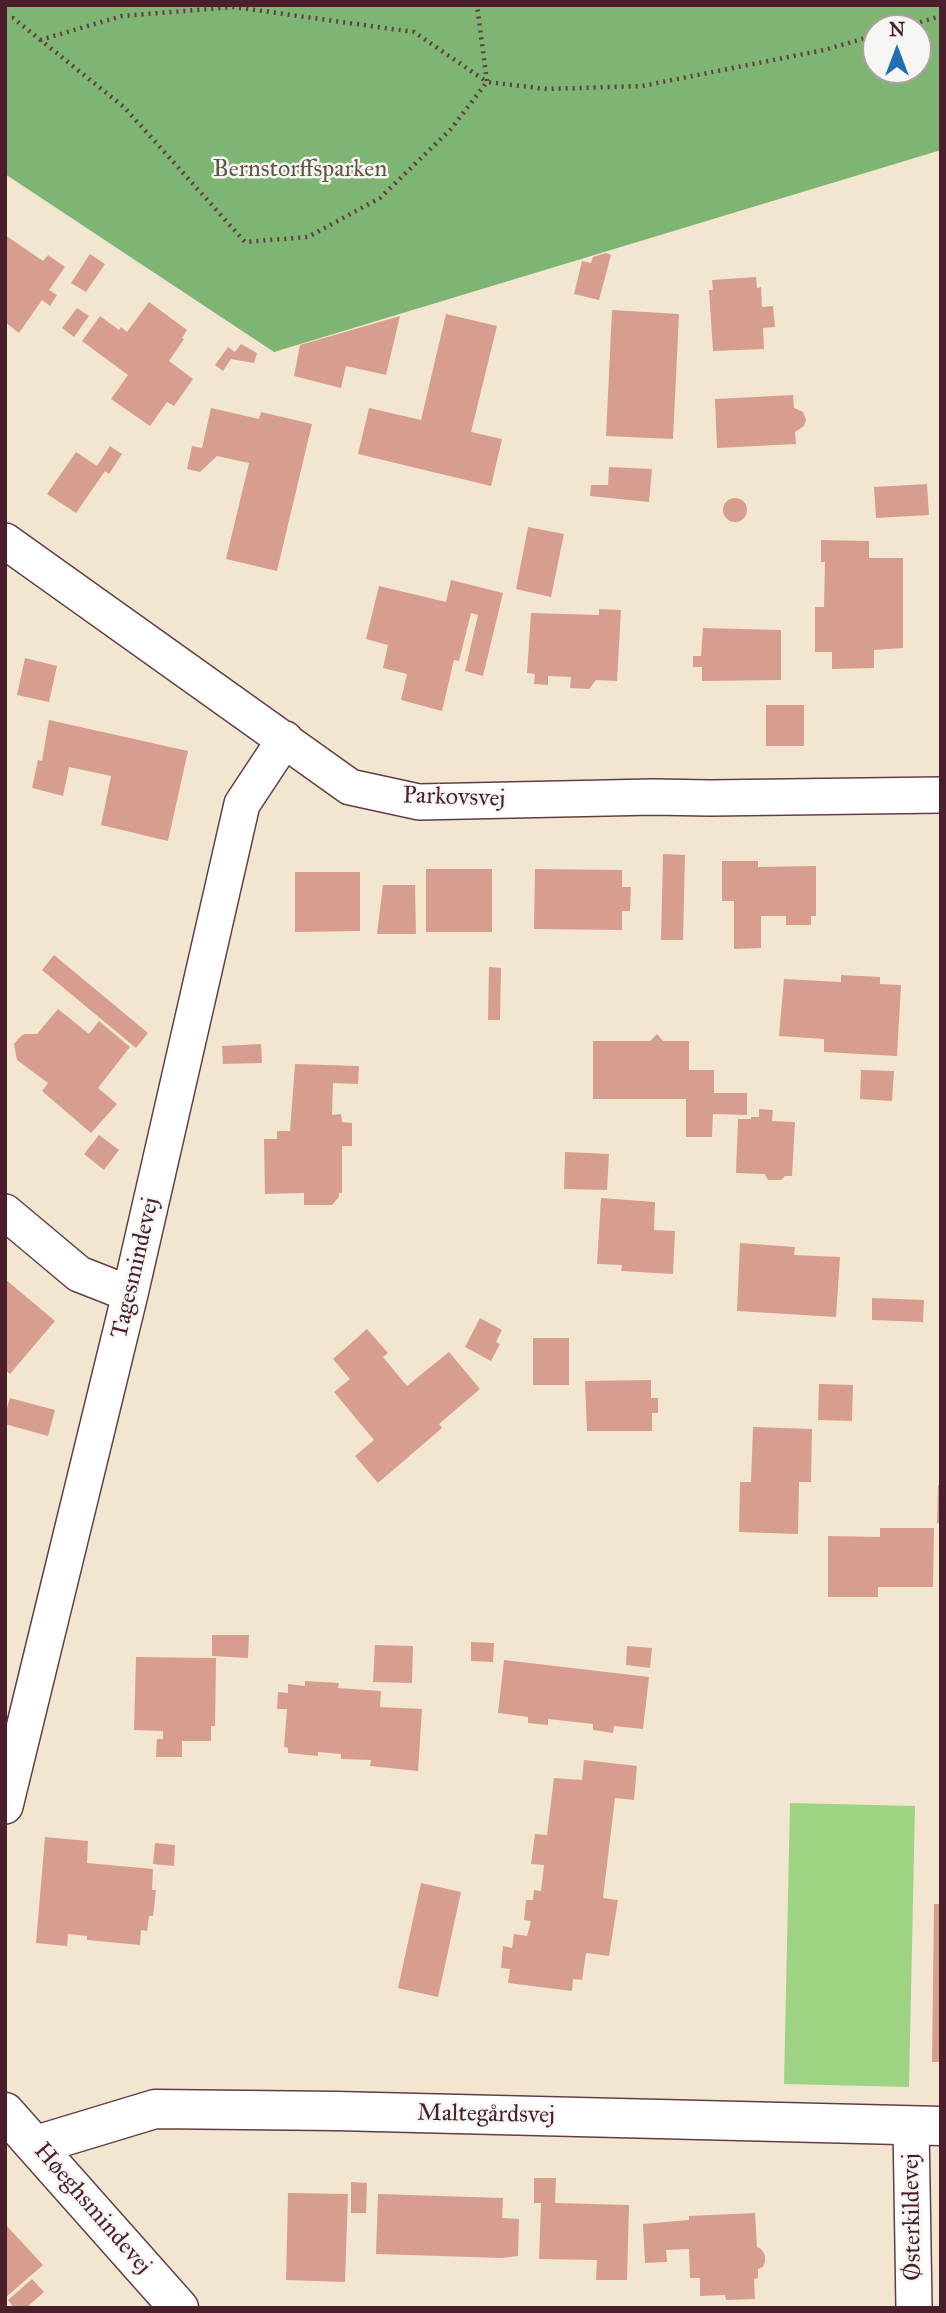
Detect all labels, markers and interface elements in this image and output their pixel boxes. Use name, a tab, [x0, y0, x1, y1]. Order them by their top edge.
north arrow	[862, 14, 932, 84]
text: N	[889, 18, 905, 41]
park label: Bernstorffsparken	[213, 156, 387, 184]
street label: Parkovsvej	[402, 782, 506, 814]
street label: Tagesmindevej	[106, 1195, 166, 1341]
street label: Maltegårdsvej	[417, 2099, 555, 2131]
street label: Høeghsmindevej	[27, 2137, 157, 2281]
street label: Østerkildevej	[897, 2153, 929, 2281]

